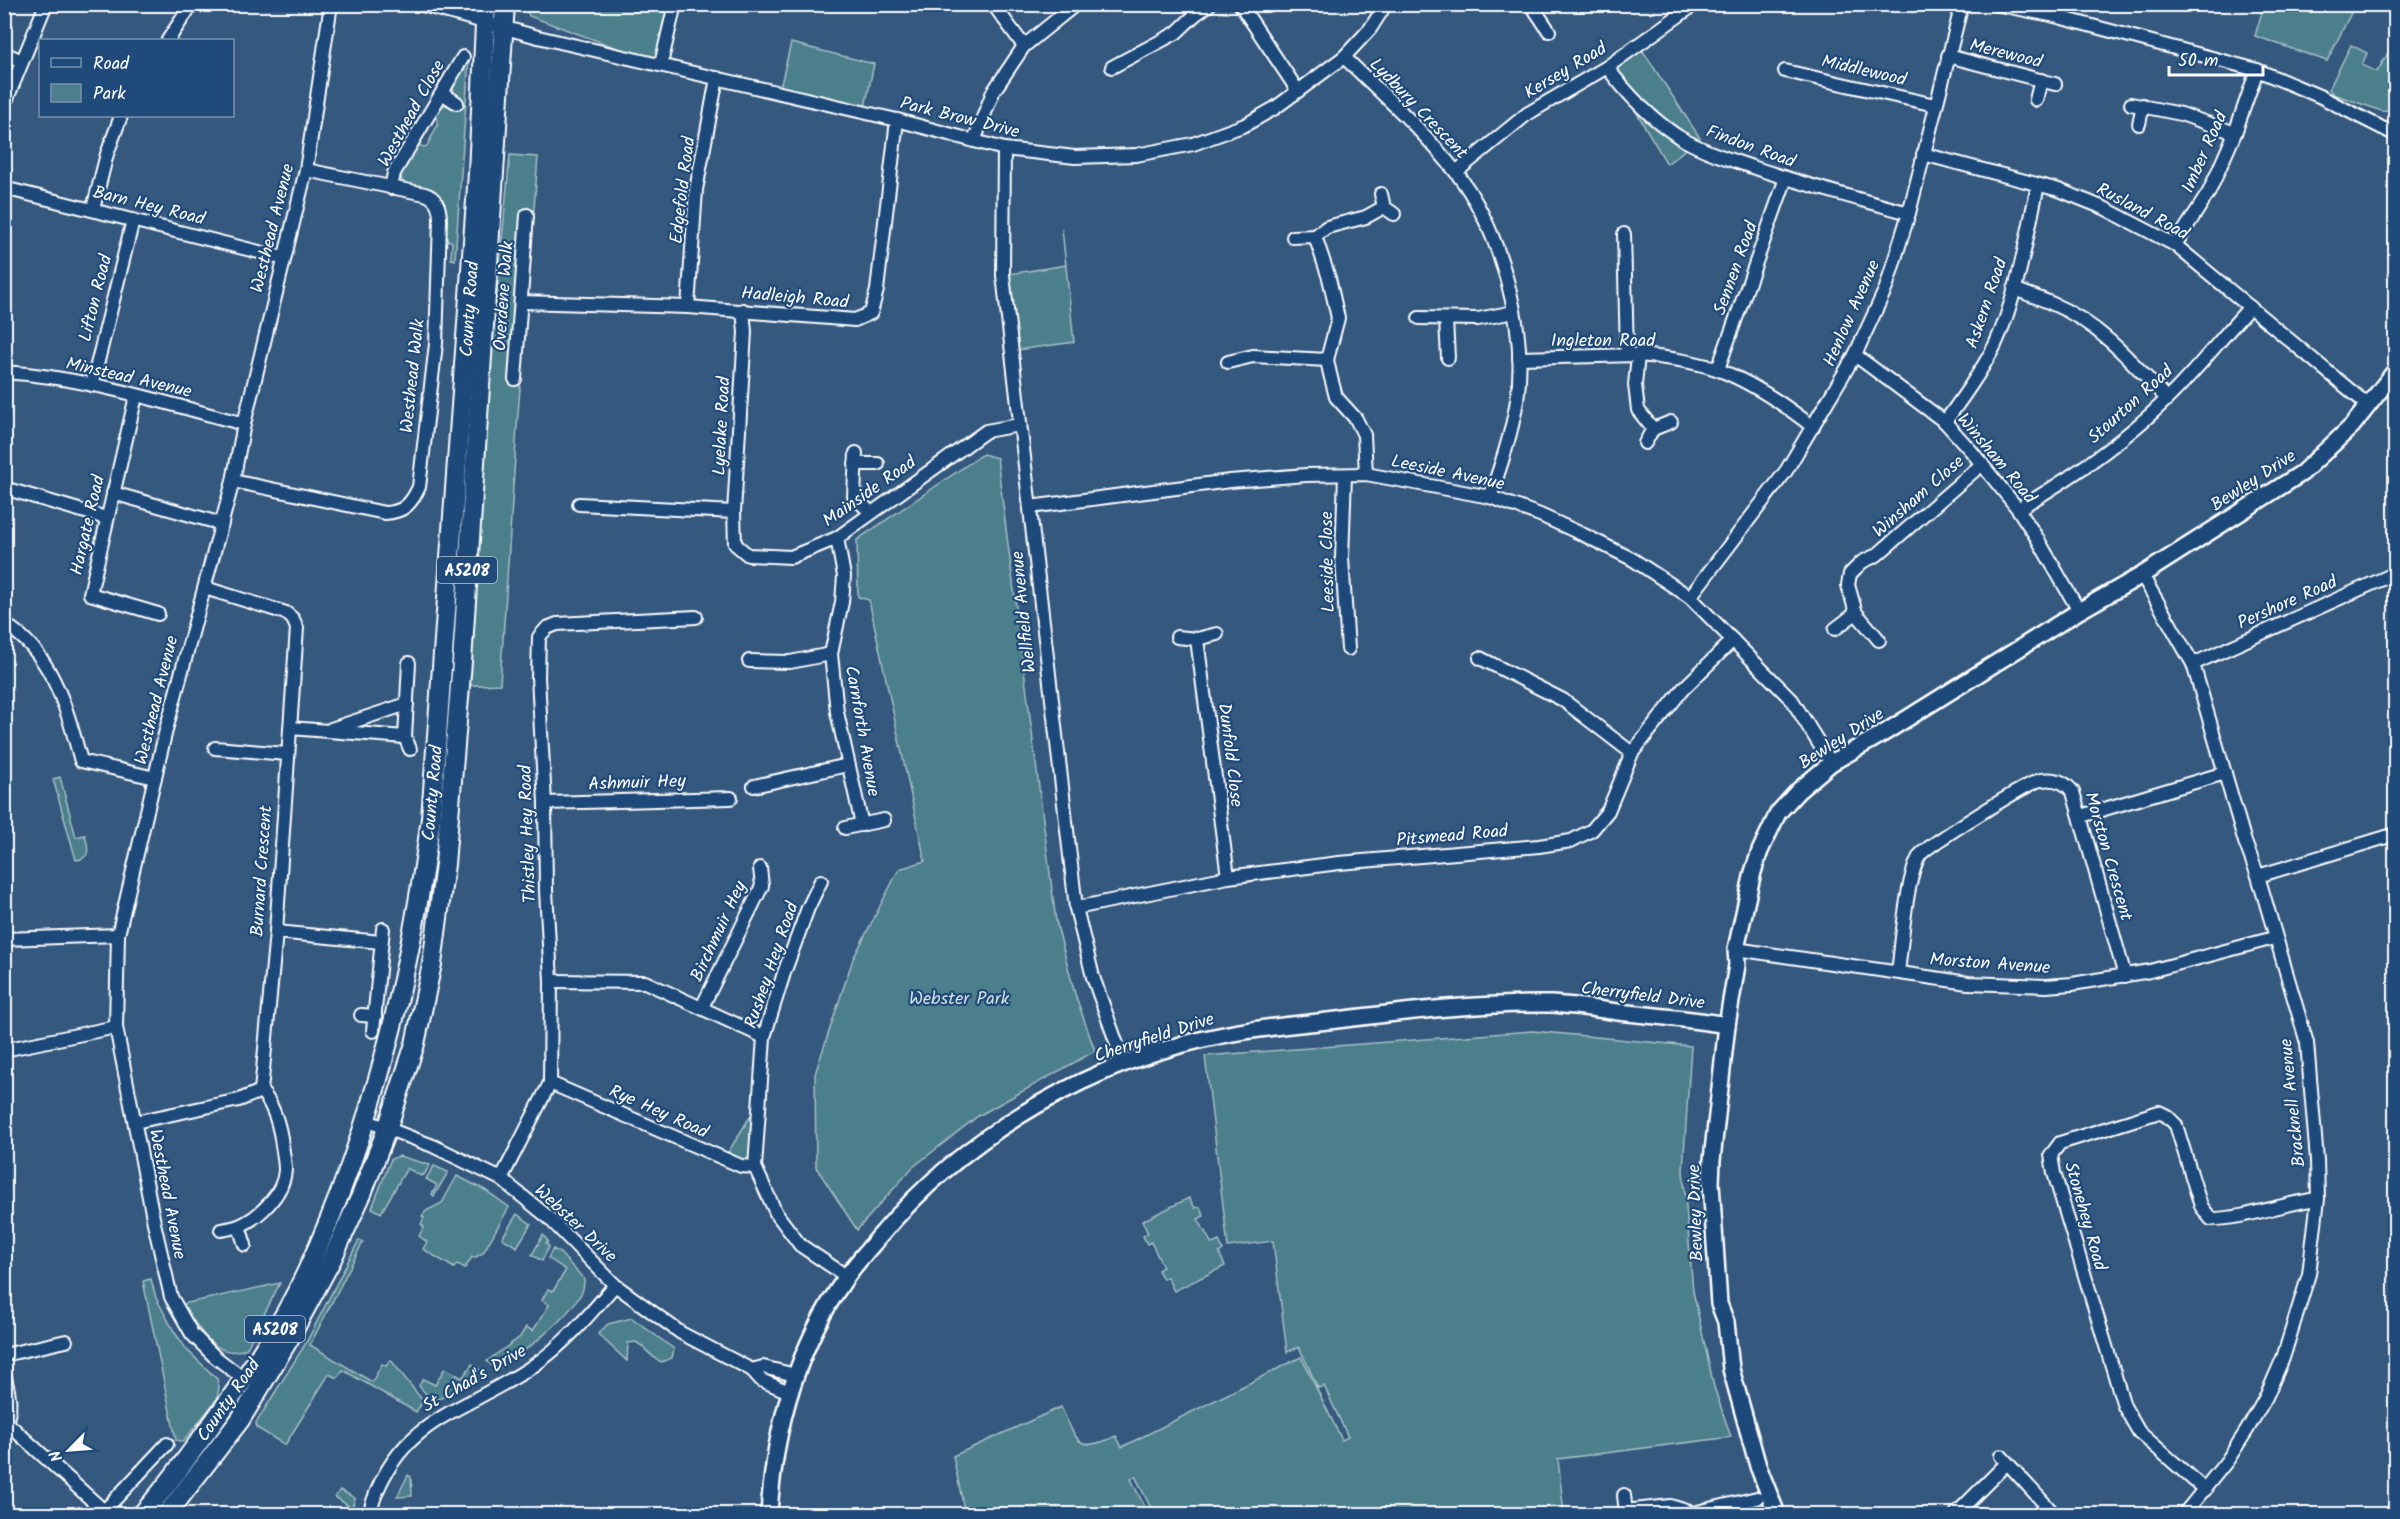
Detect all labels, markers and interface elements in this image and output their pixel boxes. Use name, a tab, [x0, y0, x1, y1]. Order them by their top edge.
street label: Merewood	[1966, 31, 2046, 78]
street label: Kersey Road	[1519, 35, 1614, 107]
legend	[39, 39, 234, 117]
scale bar	[2169, 39, 2264, 77]
text: 50 m	[2178, 47, 2218, 76]
street label: Middlewood	[1818, 48, 1910, 96]
text: Road	[93, 50, 130, 79]
street label: Lydbury Crescent	[1362, 51, 1475, 167]
street label: Westhead Close	[371, 55, 454, 173]
text: Park	[93, 80, 126, 109]
street label: Park Brow Drive	[897, 90, 1022, 147]
street label: Imber Road	[2174, 106, 2237, 198]
street label: Findon Road	[1702, 118, 1800, 177]
street label: Edgefold Road	[663, 134, 705, 245]
street label: Westhead Avenue	[243, 161, 304, 296]
street label: Rusland Road	[2091, 176, 2195, 249]
street label: Barn Hey Road	[90, 179, 209, 235]
street label: Sennen Road	[1706, 217, 1767, 319]
street label: Overdene Walk	[486, 240, 523, 352]
street label: Lifton Road	[72, 251, 122, 345]
street label: Askern Road	[1958, 253, 2017, 353]
street label: Henlow Avenue	[1816, 255, 1889, 372]
street label: County Road	[453, 259, 488, 358]
street label: Hadleigh Road	[740, 279, 851, 318]
street label: Westhead Walk	[393, 317, 434, 435]
street label: Ingleton Road	[1551, 327, 1656, 356]
street label: Minstead Avenue	[63, 350, 195, 407]
street label: Stourton Road	[2081, 358, 2181, 452]
street label: Lyelake Road	[705, 375, 740, 476]
street label: Winsham Road	[1949, 407, 2043, 512]
street label: Bewley Drive	[2205, 443, 2303, 520]
street label: Leeside Avenue	[1388, 447, 1507, 500]
street label: Mainside Road	[817, 449, 924, 535]
street label: Winsham Close	[1866, 449, 1972, 546]
street label: Hargate Road	[63, 471, 114, 578]
street label: Leeside Close	[1313, 511, 1344, 613]
street label: Wellfield Avenue	[1004, 550, 1045, 674]
road number: A5208	[437, 557, 497, 583]
street label: Pershore Road	[2233, 568, 2343, 638]
street label: Westhead Avenue	[127, 633, 188, 768]
street label: Carnforth Avenue	[836, 664, 887, 799]
street label: Bewley Drive	[1793, 701, 1891, 778]
street label: Dunfold Close	[1209, 702, 1250, 809]
street label: County Road	[415, 743, 452, 842]
street label: Thistley Hey Road	[512, 763, 545, 904]
street label: Ashmuir Hey	[588, 767, 687, 800]
street label: Morston Crescent	[2075, 788, 2140, 925]
street label: Burnard Crescent	[243, 804, 282, 938]
street label: Pitsmead Road	[1395, 817, 1510, 856]
street label: Birchmuir Hey	[683, 876, 756, 987]
street label: Rushey Hey Road	[737, 897, 808, 1033]
street label: Morston Avenue	[1929, 946, 2051, 983]
street label: Cherryfield Drive	[1579, 975, 1706, 1018]
park label: Webster Park	[909, 985, 1010, 1014]
street label: Cherryfield Drive	[1091, 1005, 1218, 1071]
street label: Bracknell Avenue	[2272, 1037, 2315, 1169]
street label: Rye Hey Road	[604, 1078, 714, 1148]
street label: Westhead Avenue	[140, 1127, 193, 1262]
street label: Stonehey Road	[2055, 1159, 2114, 1275]
street label: Bewley Drive	[1680, 1164, 1713, 1262]
street label: Webster Drive	[527, 1178, 623, 1271]
road number: A5208	[245, 1316, 305, 1342]
street label: St Chad's Drive	[417, 1338, 533, 1421]
street label: County Road	[190, 1352, 269, 1448]
north arrow	[39, 1420, 99, 1480]
text: N	[43, 1446, 70, 1466]

